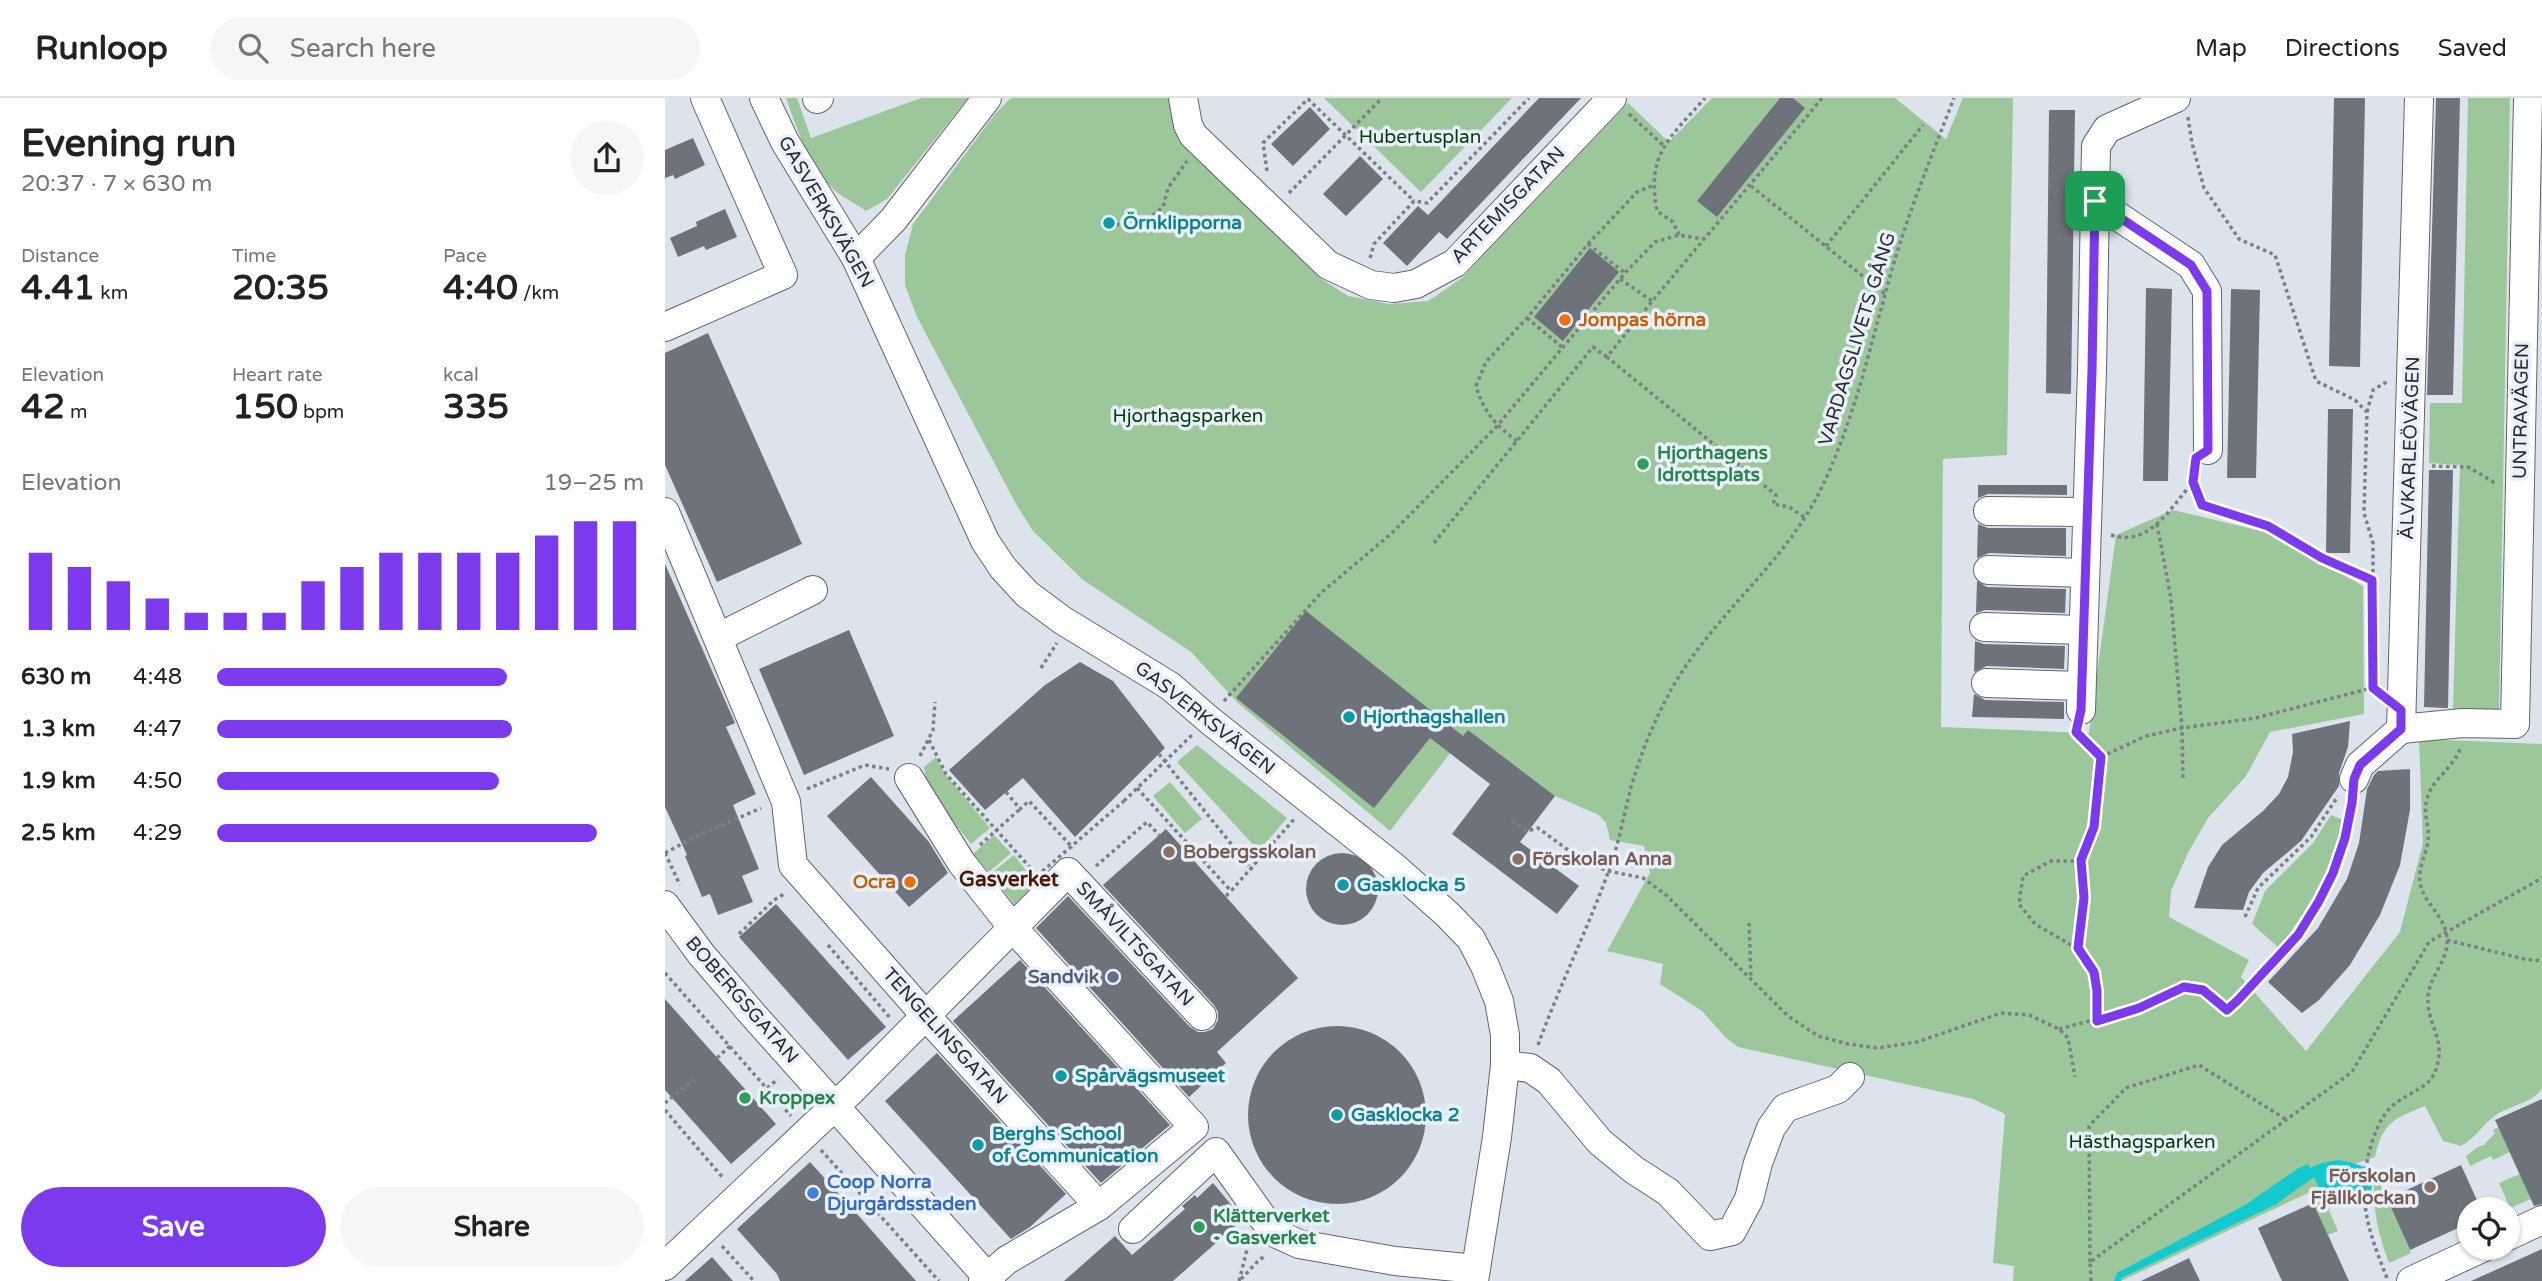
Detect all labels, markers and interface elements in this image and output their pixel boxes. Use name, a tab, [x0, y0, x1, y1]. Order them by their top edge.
search box	[210, 17, 700, 80]
text: Runloop	[35, 29, 168, 68]
icon: search	[234, 29, 272, 67]
text: Search here	[290, 33, 436, 64]
text: Map	[2195, 34, 2247, 63]
text: Directions	[2285, 34, 2400, 63]
text: Saved	[2438, 34, 2507, 63]
text: Evening run	[21, 121, 236, 167]
button: share	[570, 121, 644, 195]
park label: Hubertusplan	[1359, 126, 1481, 148]
street label: GASVERKSVÄGEN	[774, 132, 878, 292]
street label: ARTEMISGATAN	[1447, 142, 1569, 268]
text: 20:37 · 7 × 630 m	[21, 170, 212, 198]
pin	[2065, 171, 2125, 231]
icon: arrive	[2076, 182, 2114, 220]
place label: Örnklipporna	[1123, 211, 1242, 235]
marker: Örnklipporna	[1101, 215, 1117, 231]
street label: VARDAGSLIVETS GÅNG	[1813, 229, 1900, 448]
text: Distance	[21, 245, 99, 267]
text: Time	[232, 245, 276, 267]
text: Pace	[443, 245, 487, 267]
text: 4.41	[21, 267, 95, 309]
text: 20:35	[232, 267, 329, 309]
text: 4:40	[443, 267, 518, 309]
text: km	[95, 282, 128, 304]
text: /km	[518, 282, 559, 304]
place label: Jompas hörna	[1578, 309, 1706, 332]
marker: Jompas hörna	[1557, 312, 1573, 328]
street label: UNTRAVÄGEN	[2509, 343, 2533, 479]
street label: ÄLVKARLEÖVÄGEN	[2396, 356, 2424, 540]
text: Elevation	[21, 364, 104, 386]
text: Heart rate	[232, 364, 323, 386]
text: kcal	[443, 364, 479, 386]
text: 42	[21, 386, 65, 428]
text: 150	[232, 386, 298, 428]
text: 335	[443, 386, 509, 428]
text: m	[65, 401, 87, 423]
text: bpm	[298, 401, 344, 423]
park label: Hjorthagsparken	[1113, 405, 1263, 427]
place label: Hjorthagens Idrottsplats	[1657, 442, 1768, 487]
marker: Hjorthagens Idrottsplats	[1635, 456, 1651, 472]
text: Elevation	[21, 469, 122, 497]
text: 19–25 m	[543, 469, 644, 497]
street label: GASVERKSVÄGEN	[1131, 657, 1279, 779]
text: 630 m	[21, 663, 91, 691]
text: 4:48	[133, 663, 182, 691]
place label: Hjorthagshallen	[1363, 706, 1505, 729]
marker: Hjorthagshallen	[1341, 709, 1357, 725]
text: 1.3 km	[21, 715, 96, 743]
text: 4:47	[133, 715, 182, 743]
text: 1.9 km	[21, 767, 96, 795]
text: 4:50	[133, 767, 182, 795]
text: 2.5 km	[21, 819, 96, 847]
text: 4:29	[133, 819, 182, 847]
place label: Bobergsskolan	[1183, 841, 1316, 864]
marker: Bobergsskolan	[1161, 844, 1177, 860]
place label: Förskolan Anna	[1532, 848, 1672, 870]
marker: Förskolan Anna	[1510, 851, 1526, 867]
district label: Gasverket	[959, 867, 1059, 892]
place label: Ocra	[853, 871, 896, 893]
marker: Ocra	[902, 874, 918, 890]
place label: Gasklocka 5	[1357, 874, 1466, 896]
street label: SMÅVILTSGATAN	[1072, 877, 1199, 1011]
marker: Gasklocka 5	[1335, 877, 1351, 893]
street label: BOBERGSGATAN	[681, 932, 803, 1068]
street label: TENGELINSGATAN	[878, 963, 1012, 1109]
place label: Sandvik	[1028, 966, 1100, 988]
marker: Sandvik	[1105, 969, 1121, 985]
place label: Spårvägsmuseet	[1075, 1065, 1226, 1088]
marker: Spårvägsmuseet	[1053, 1068, 1069, 1084]
place label: Kroppex	[759, 1087, 835, 1110]
marker: Kroppex	[737, 1090, 753, 1106]
place label: Gasklocka 2	[1351, 1104, 1460, 1126]
marker: Gasklocka 2	[1329, 1107, 1345, 1123]
place label: Berghs School of Communication	[992, 1123, 1158, 1167]
park label: Hästhagsparken	[2068, 1131, 2216, 1153]
marker: Berghs School of Communication	[970, 1137, 986, 1153]
place label: Förskolan Fjällklockan	[2311, 1165, 2416, 1210]
place label: Coop Norra Djurgårdsstaden	[827, 1171, 977, 1216]
marker: Förskolan Fjällklockan	[2422, 1179, 2438, 1195]
marker: Coop Norra Djurgårdsstaden	[805, 1185, 821, 1201]
button: Save	[21, 1187, 326, 1267]
button: Share	[340, 1187, 644, 1267]
map controls	[2457, 1197, 2520, 1260]
button: locate	[2457, 1197, 2520, 1260]
place label: Klätterverket - Gasverket	[1213, 1205, 1330, 1249]
marker: Klätterverket - Gasverket	[1191, 1219, 1207, 1235]

